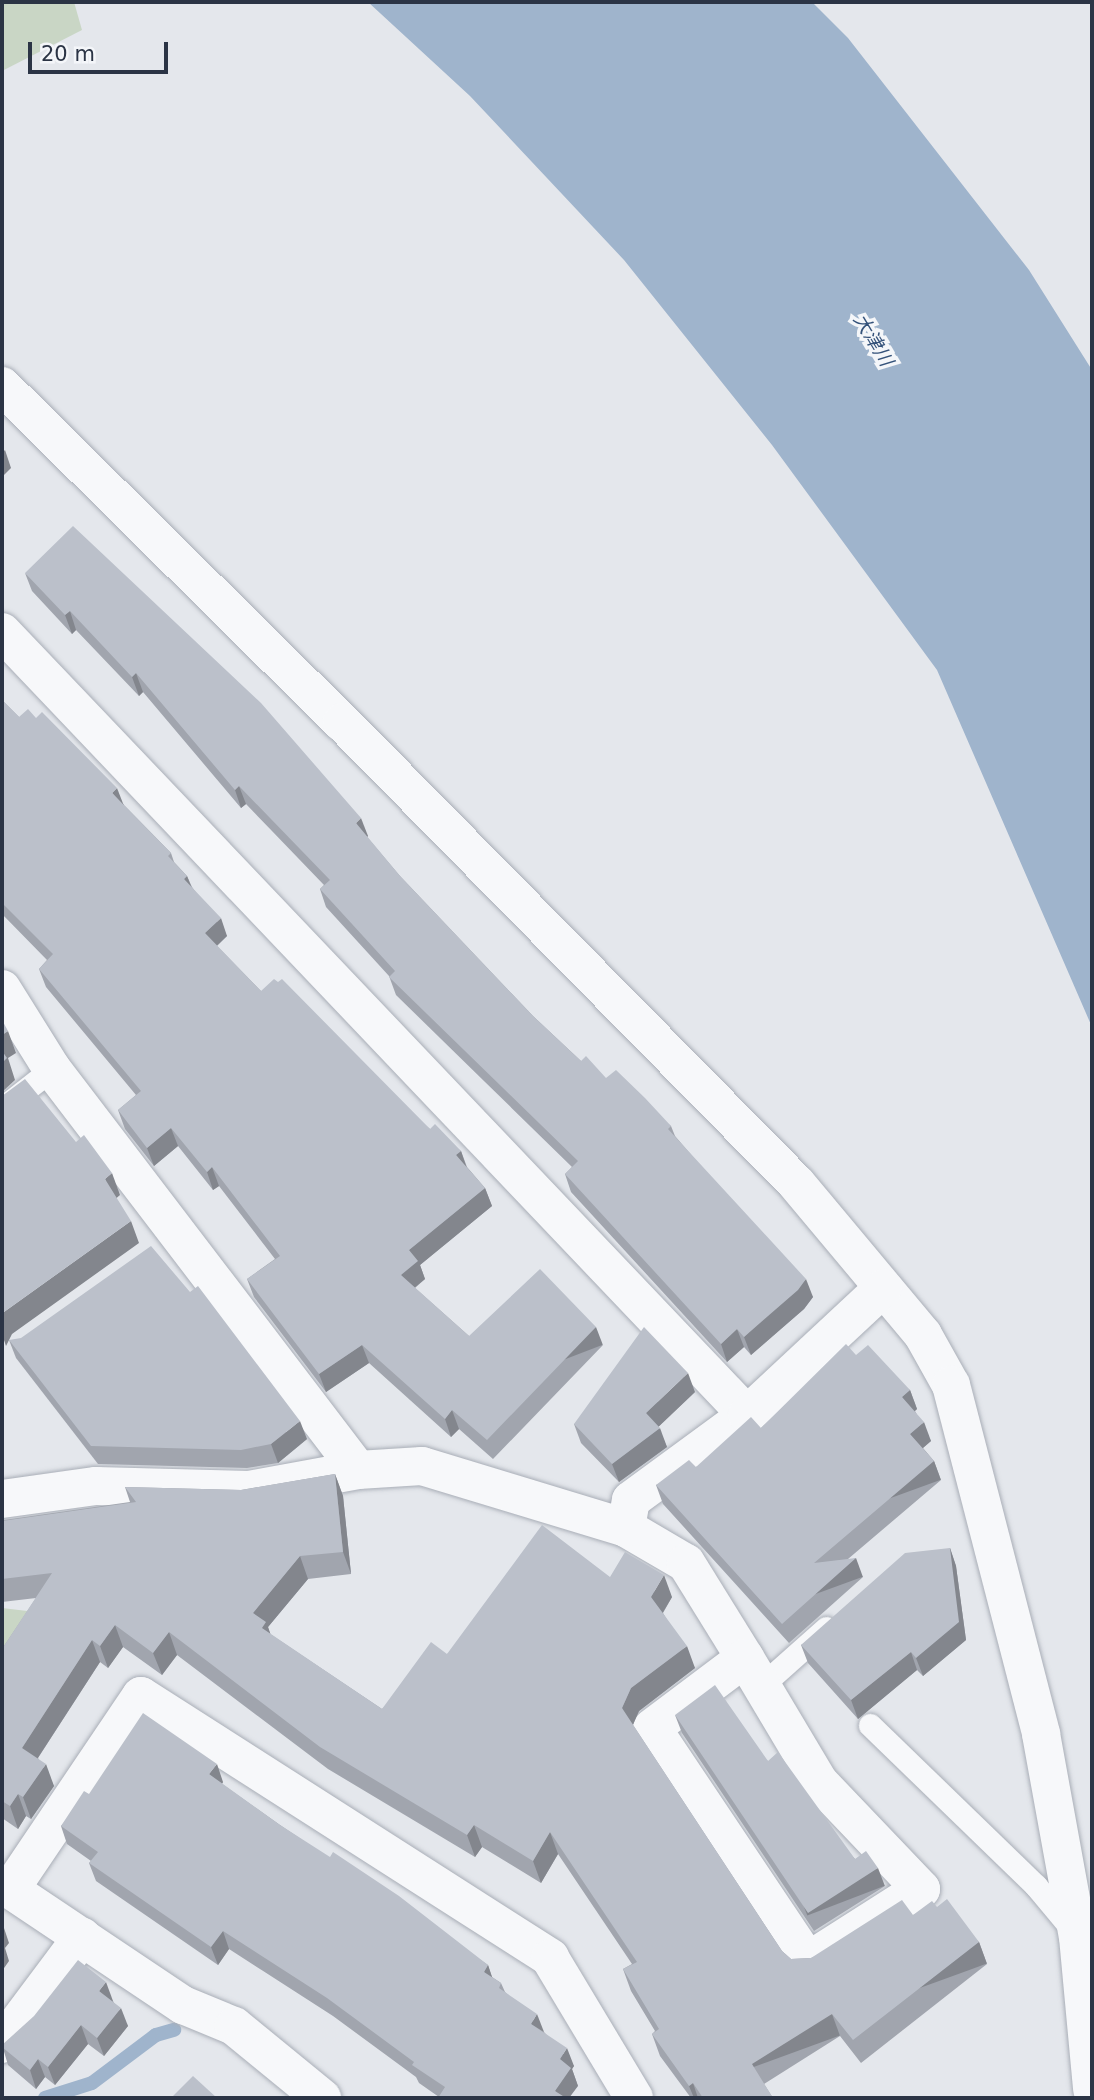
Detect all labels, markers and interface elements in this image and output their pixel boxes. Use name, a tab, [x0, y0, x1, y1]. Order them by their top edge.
scale bar	[32, 28, 172, 72]
text: 20 m	[41, 42, 95, 66]
water label: 大津川	[849, 310, 897, 370]

